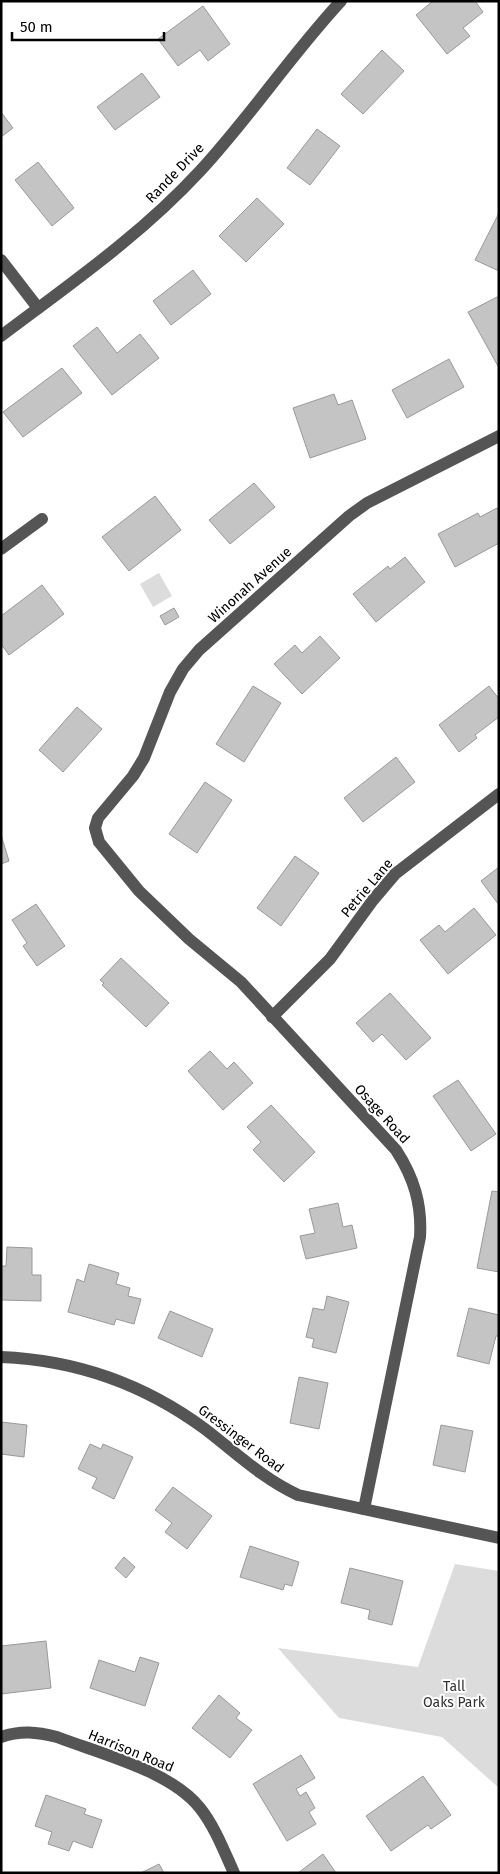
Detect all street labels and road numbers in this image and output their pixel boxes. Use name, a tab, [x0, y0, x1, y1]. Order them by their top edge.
street label: Rande Drive	[142, 140, 208, 206]
street label: Winonah Avenue	[205, 543, 295, 627]
street label: Petrie Lane	[338, 855, 396, 921]
street label: Osage Road	[351, 1081, 413, 1147]
street label: Gressinger Road	[195, 1401, 287, 1477]
street label: Harrison Road	[86, 1726, 176, 1776]

